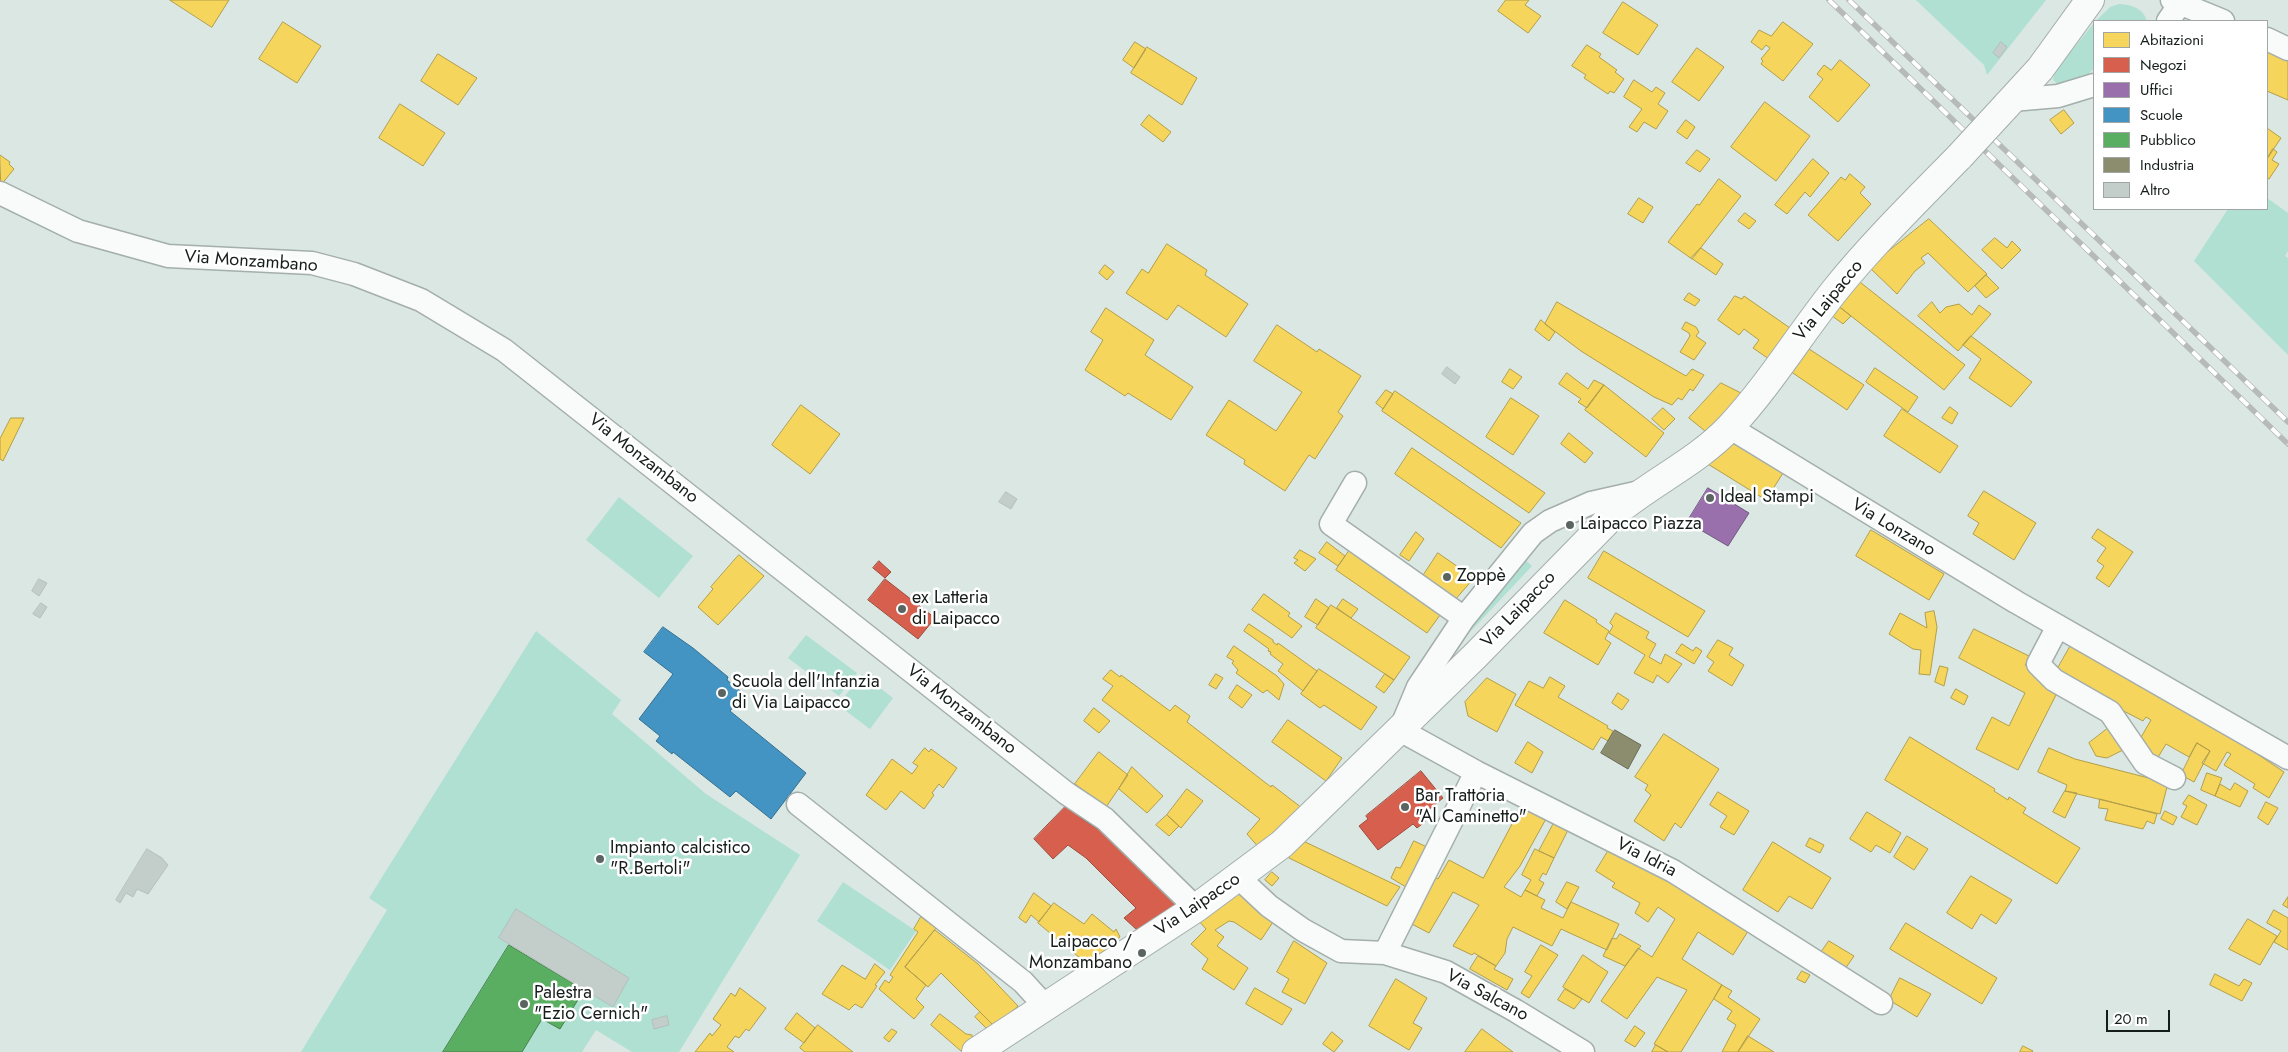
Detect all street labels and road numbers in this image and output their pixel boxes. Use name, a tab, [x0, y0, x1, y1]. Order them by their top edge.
street label: Via Monzambano	[184, 247, 318, 277]
street label: Via Laipacco	[1790, 256, 1868, 346]
street label: Via Monzambano	[584, 409, 702, 509]
street label: Via Lonzano	[1847, 494, 1939, 562]
street label: Via Laipacco	[1477, 567, 1561, 653]
street label: Via Monzambano	[902, 660, 1020, 760]
street label: Via Idria	[1612, 834, 1680, 882]
street label: Via Laipacco	[1151, 869, 1245, 941]
street label: Via Salcano	[1442, 965, 1532, 1027]

